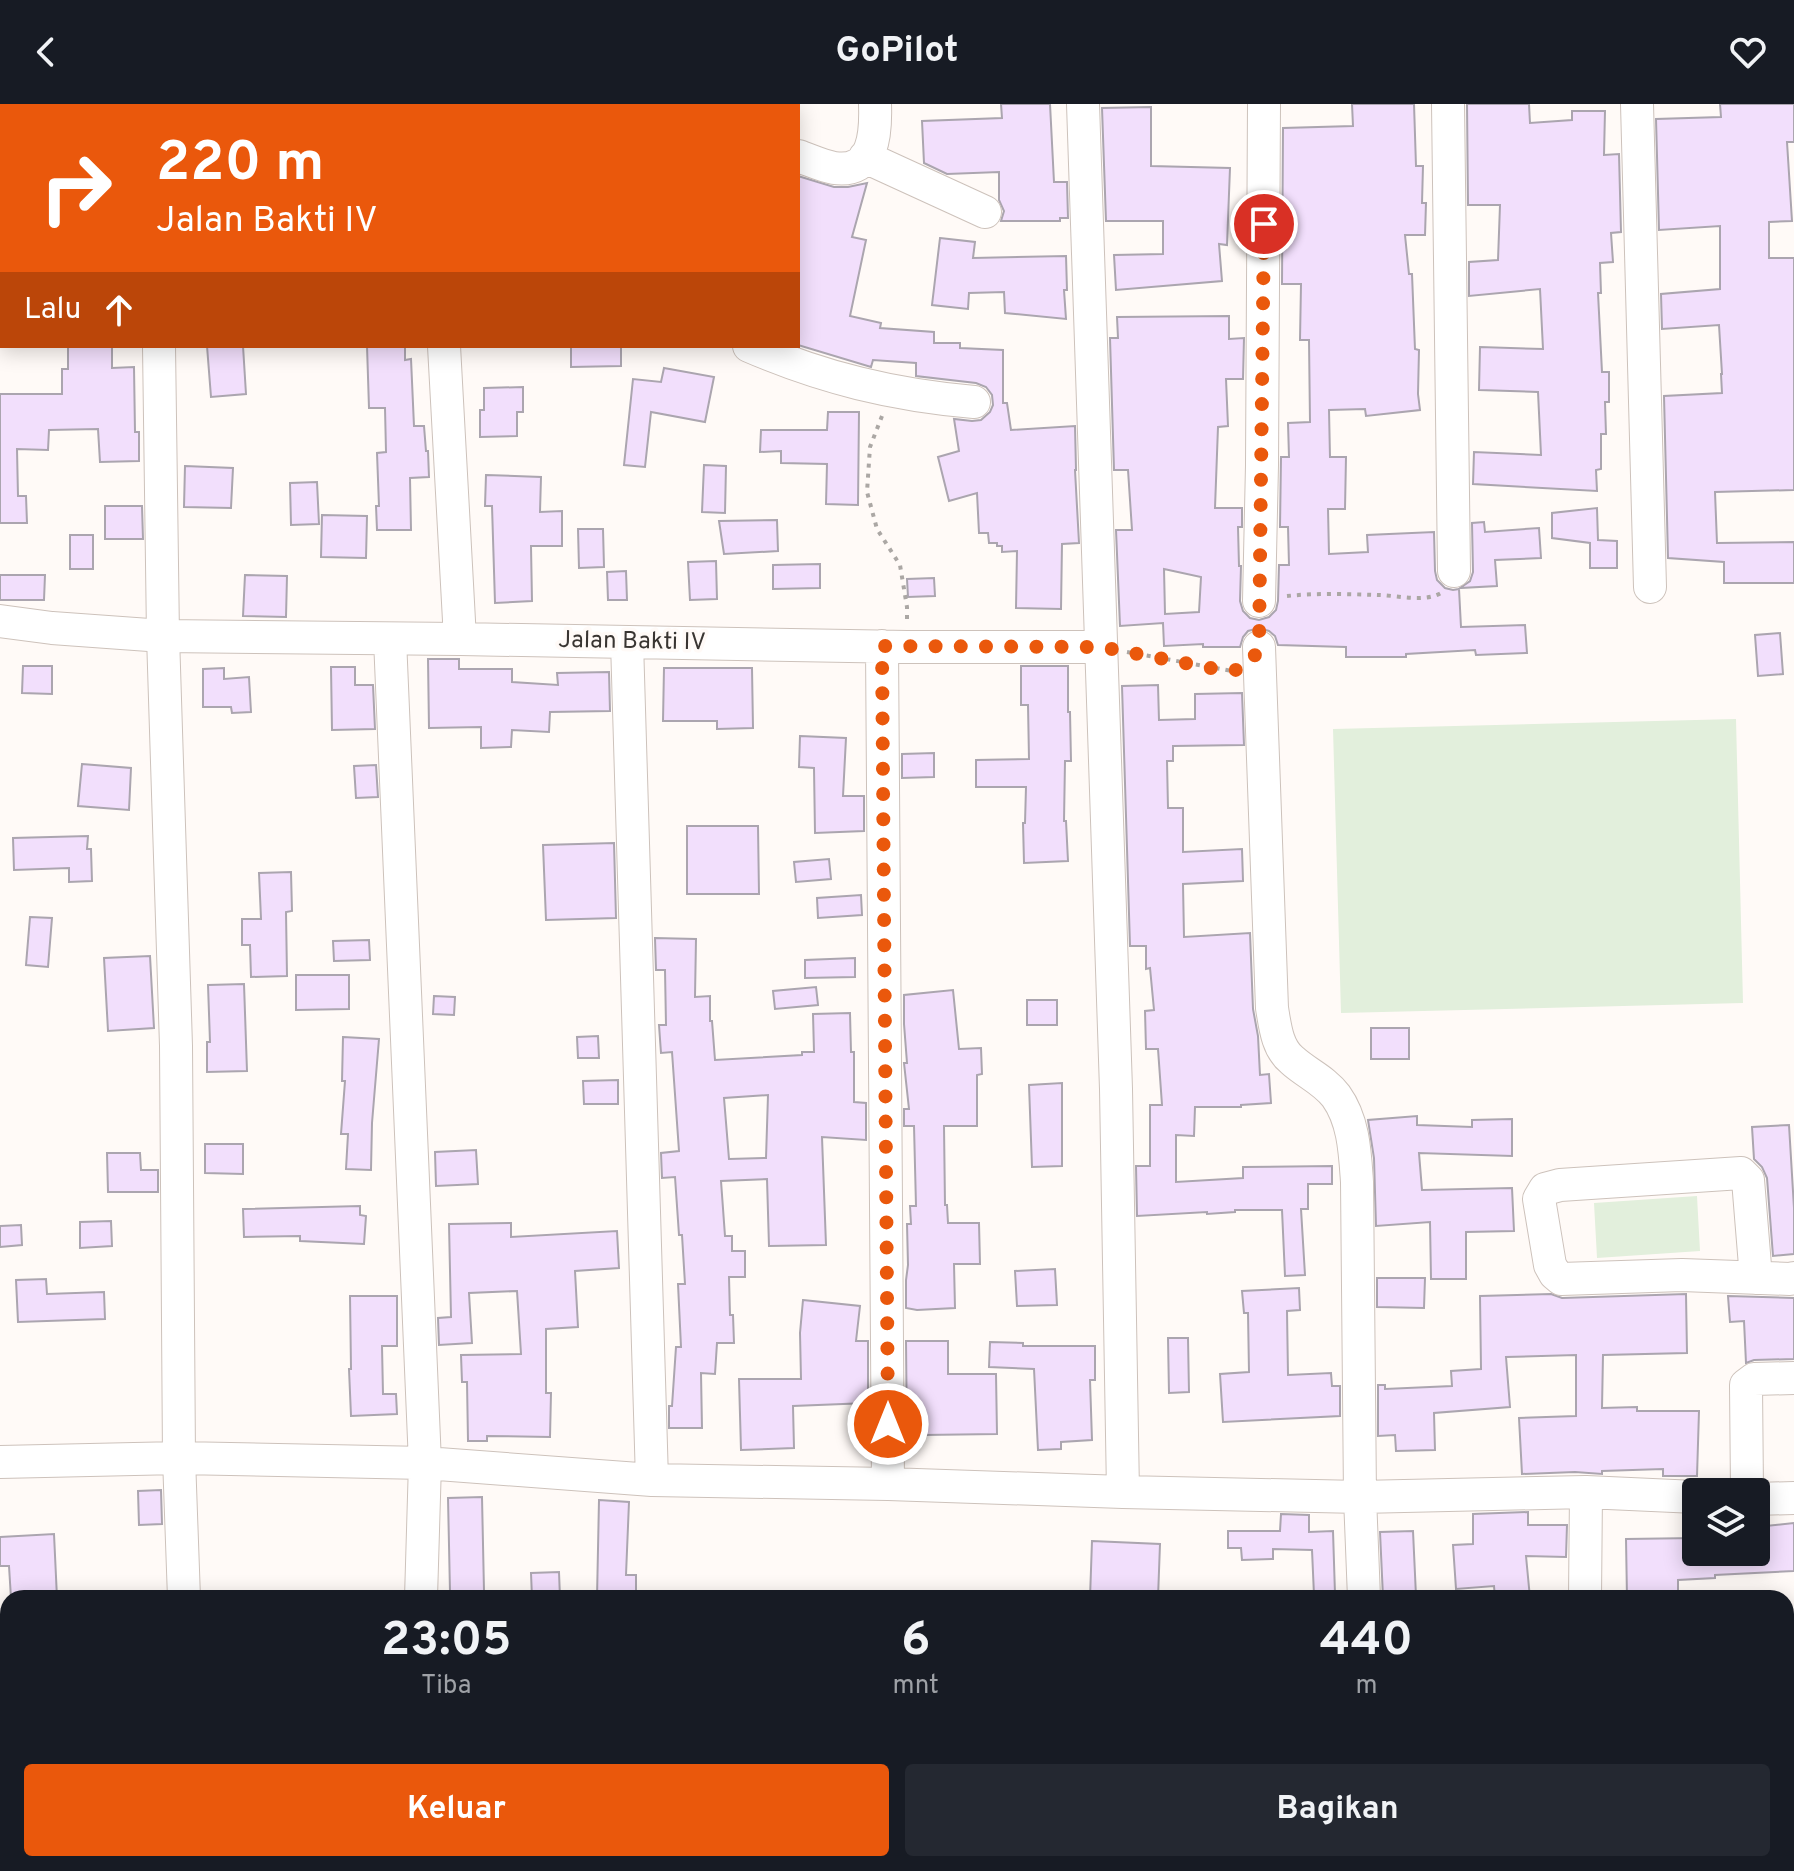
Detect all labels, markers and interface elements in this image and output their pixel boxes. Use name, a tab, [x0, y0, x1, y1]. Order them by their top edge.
text: GoPilot	[836, 29, 958, 75]
icon: back	[24, 30, 68, 74]
icon: heart	[1726, 30, 1770, 74]
text: 220 m	[156, 130, 324, 200]
icon: right	[24, 136, 128, 240]
pin	[1230, 190, 1298, 258]
text: Jalan Bakti IV	[156, 199, 378, 245]
icon: arrive	[1242, 202, 1286, 246]
icon: ahead	[97, 288, 141, 332]
text: Lalu	[24, 292, 81, 329]
street label: Jalan Bakti IV	[558, 626, 706, 658]
position arrow	[846, 1382, 930, 1466]
map controls	[1682, 1478, 1770, 1566]
button: layers	[1682, 1478, 1770, 1566]
text: 23:05	[381, 1612, 512, 1672]
text: 6	[901, 1612, 930, 1672]
text: 440	[1320, 1612, 1413, 1672]
text: Tiba	[421, 1670, 471, 1703]
text: mnt	[893, 1670, 939, 1703]
text: m	[1355, 1670, 1377, 1703]
button: Keluar	[24, 1764, 889, 1856]
button: Bagikan	[905, 1764, 1770, 1856]

